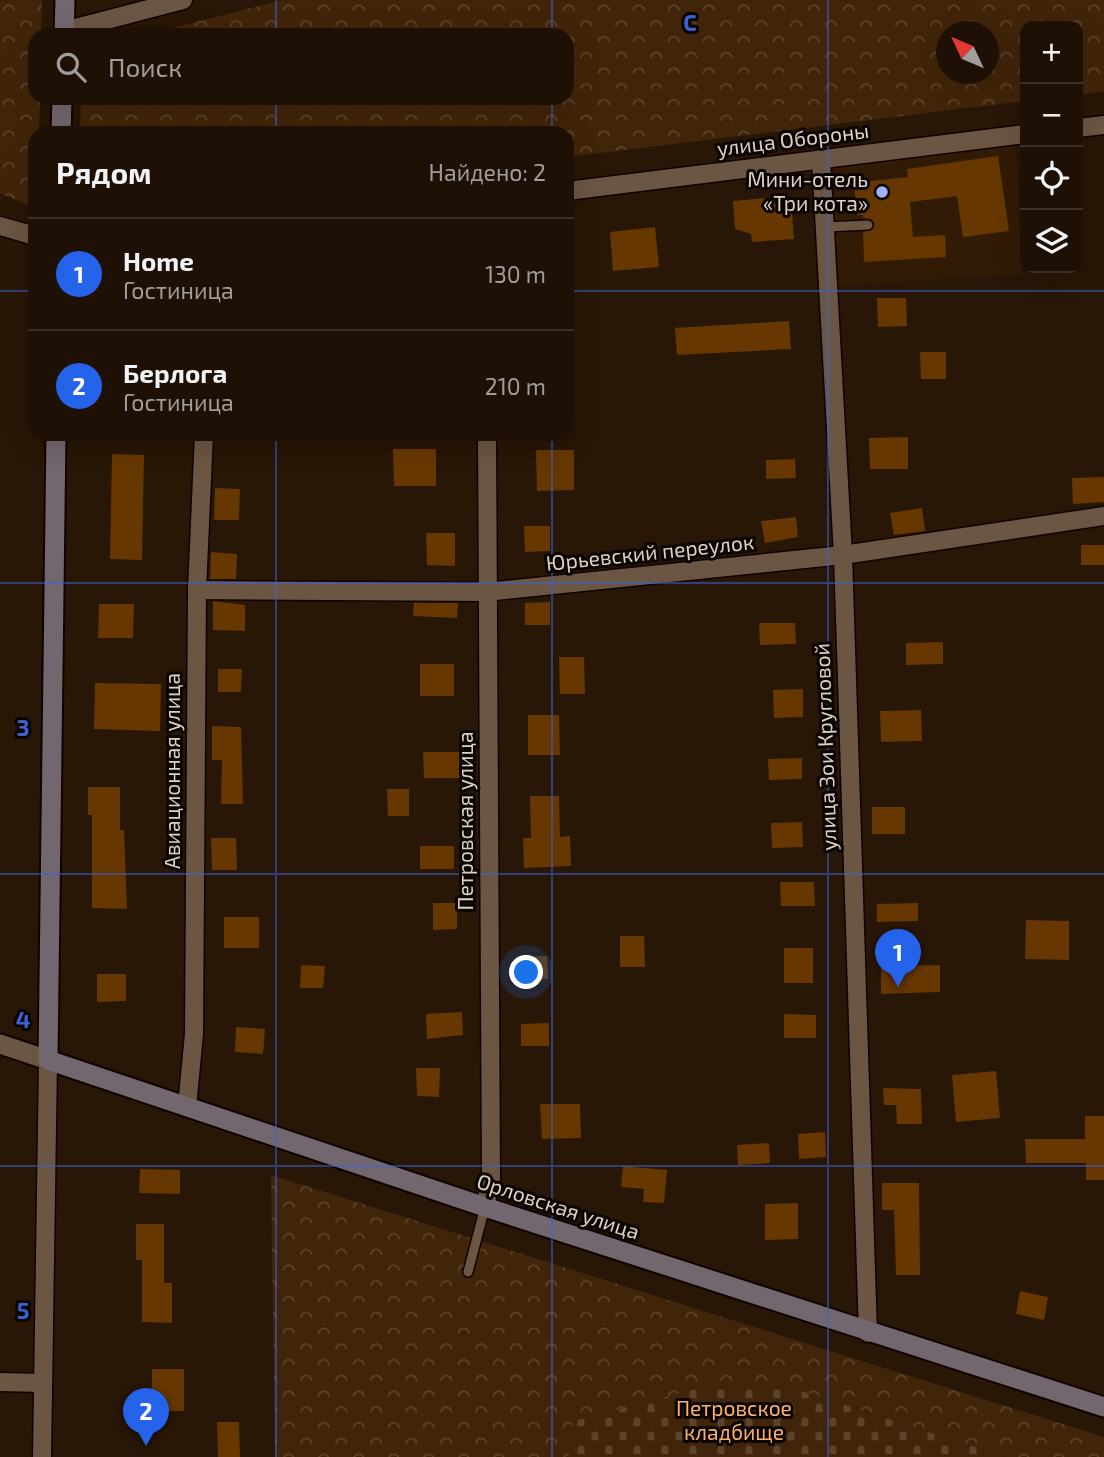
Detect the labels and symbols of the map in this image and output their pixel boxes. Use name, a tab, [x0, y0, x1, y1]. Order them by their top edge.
text: C	[683, 8, 697, 36]
north arrow	[936, 21, 999, 84]
street label: улица Обороны	[715, 117, 870, 161]
place label: Мини-отель «Три кота»	[747, 166, 868, 215]
marker: Мини-отель «Три кота»	[874, 184, 890, 200]
street label: Юрьевский переулок	[545, 528, 755, 576]
street label: улица Зои Кругловой	[808, 643, 842, 851]
street label: Авиационная улица	[159, 673, 185, 869]
text: 3	[16, 713, 30, 741]
street label: Петровская улица	[452, 731, 478, 911]
pin: 1	[875, 929, 921, 987]
your location	[509, 955, 543, 989]
text: 4	[16, 1005, 30, 1033]
street label: Орловская улица	[474, 1167, 643, 1245]
text: 5	[17, 1296, 29, 1324]
pin: 2	[123, 1388, 169, 1446]
park label: Петровское кладбище	[676, 1395, 792, 1444]

